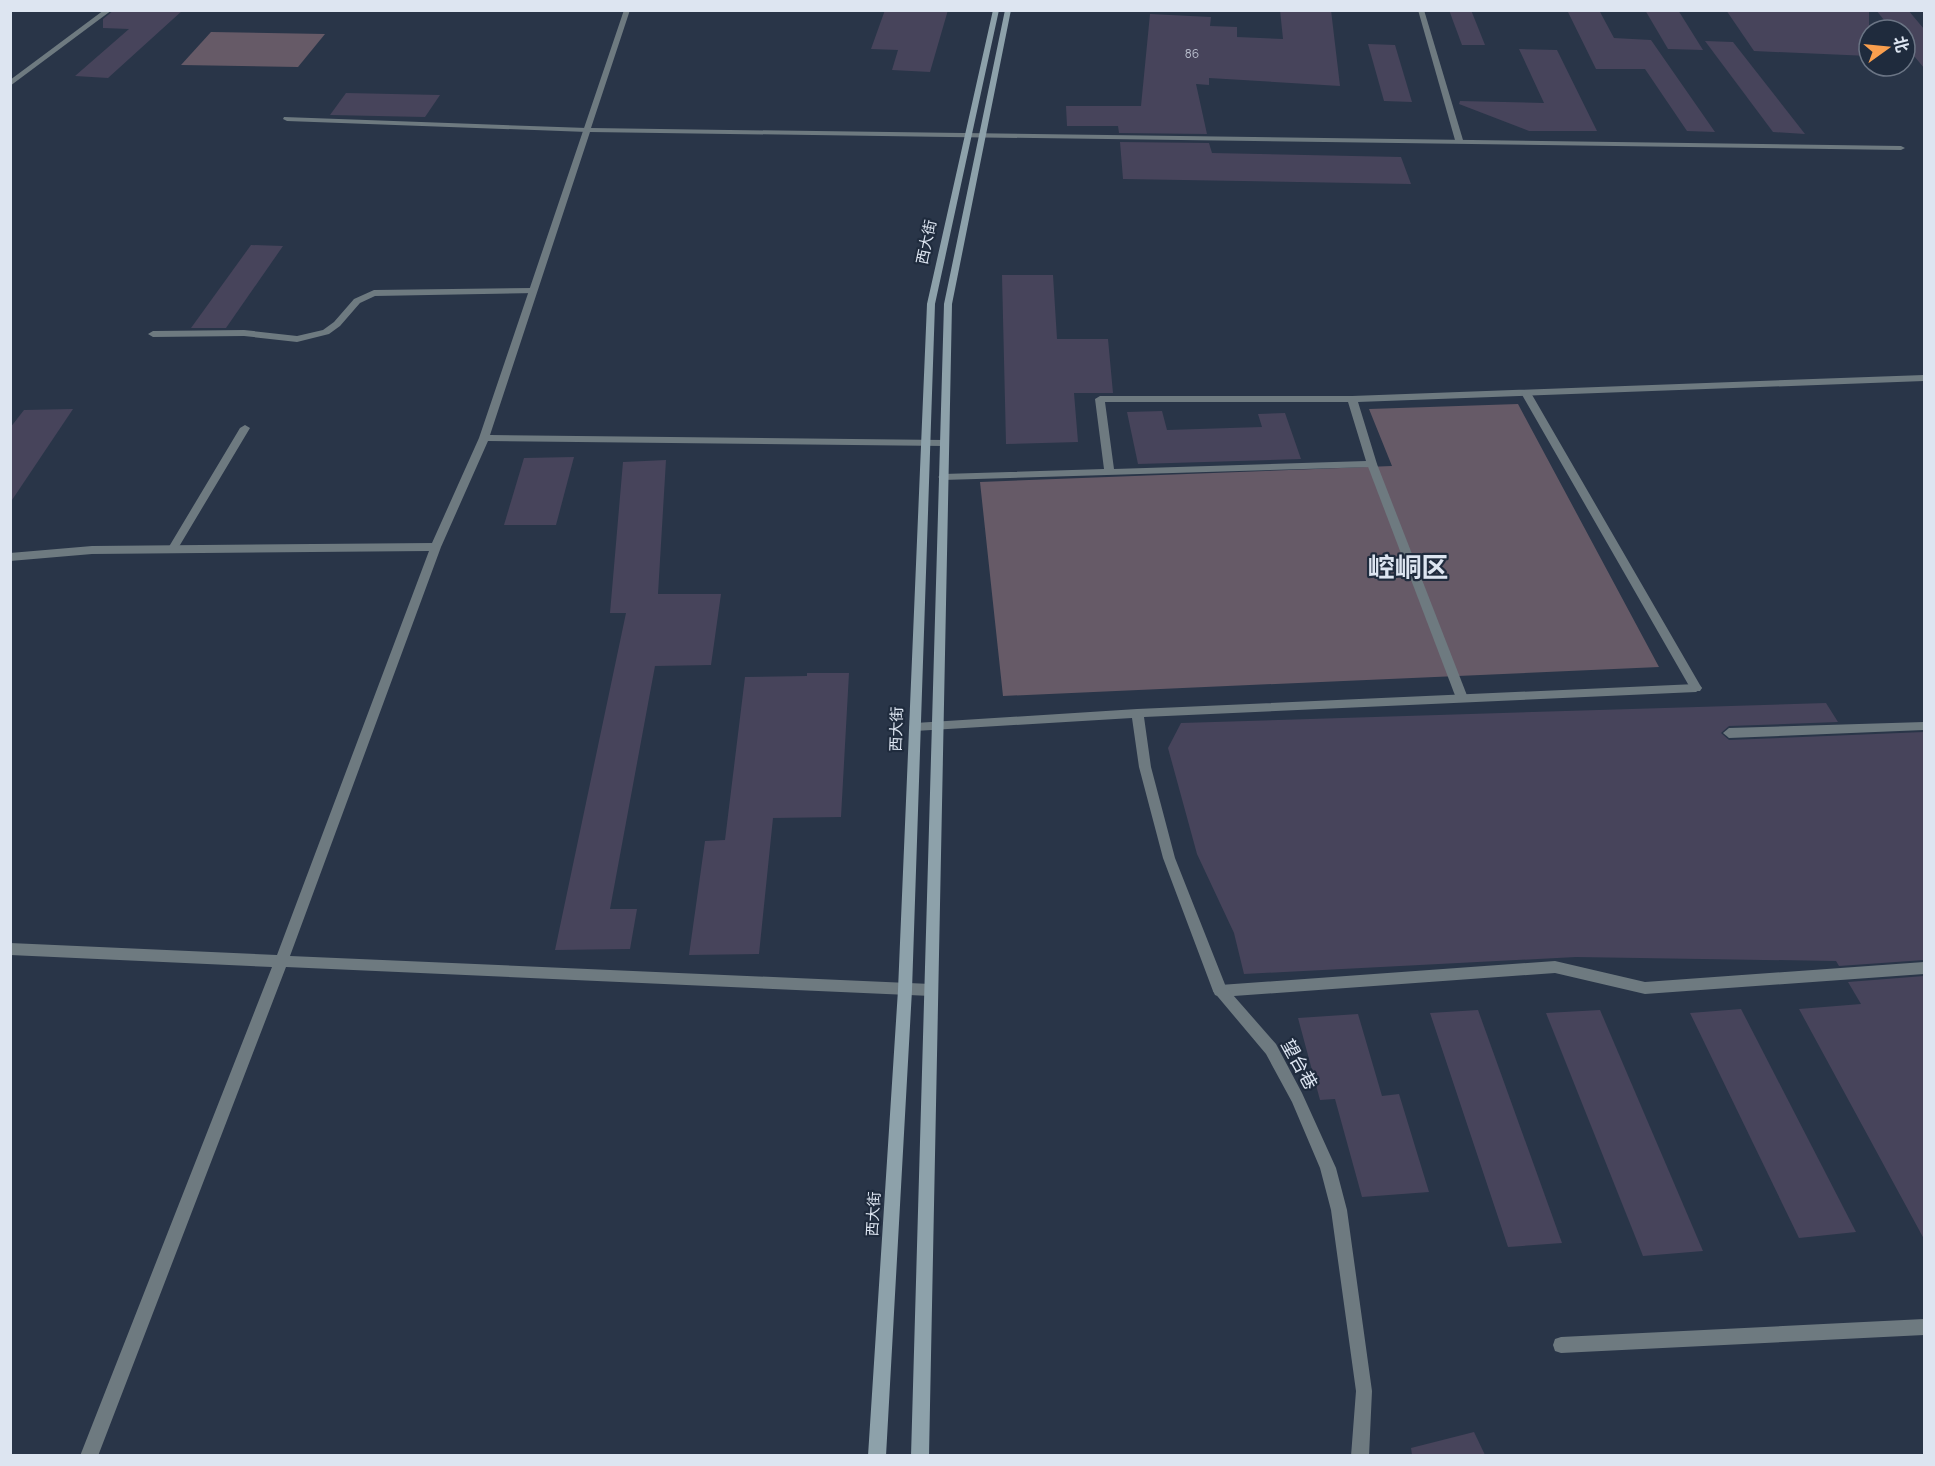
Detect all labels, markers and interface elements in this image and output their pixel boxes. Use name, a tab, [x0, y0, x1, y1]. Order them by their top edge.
north arrow	[1857, 18, 1917, 78]
text: 北	[1889, 34, 1914, 55]
house number: 86	[1185, 45, 1199, 62]
street label: 西大街	[911, 218, 941, 266]
district label: 崆峒区	[1368, 548, 1449, 585]
street label: 西大街	[885, 706, 907, 752]
street label: 望台巷	[1276, 1035, 1324, 1093]
street label: 西大街	[861, 1191, 885, 1237]

